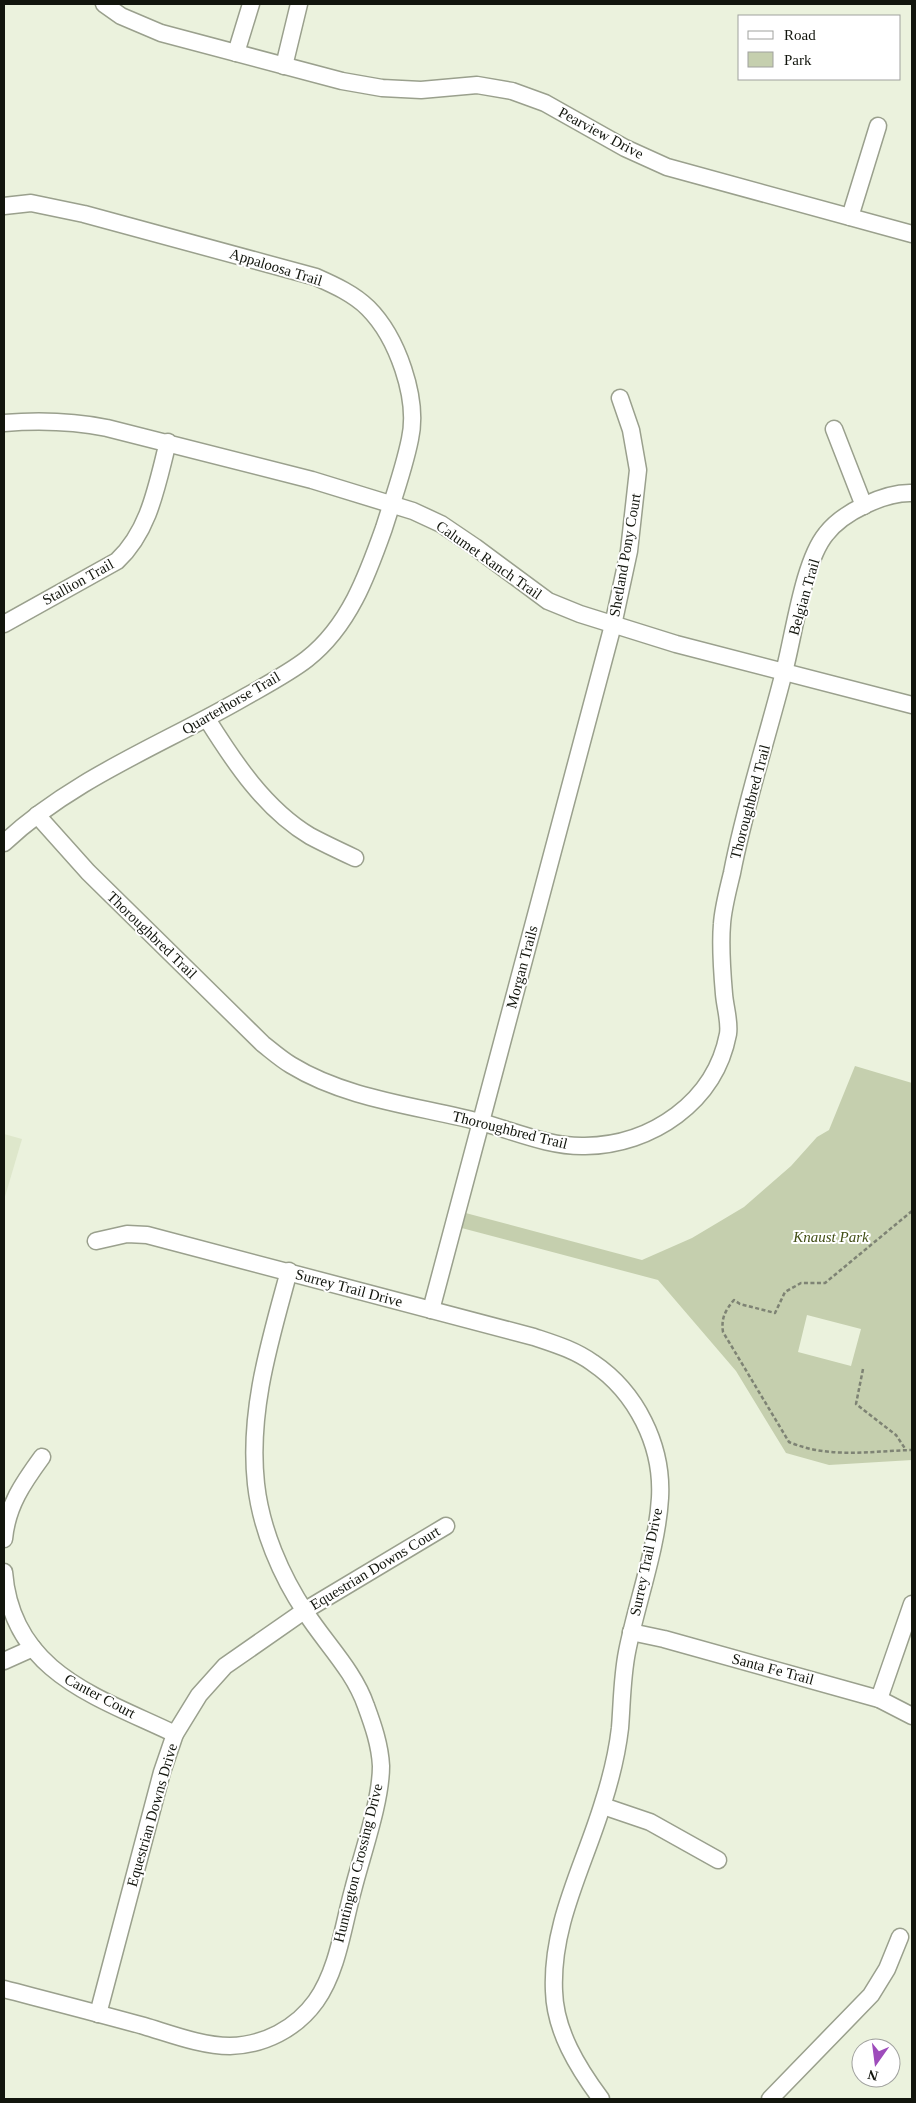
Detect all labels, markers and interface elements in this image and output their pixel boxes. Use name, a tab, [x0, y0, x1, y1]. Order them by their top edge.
legend	[738, 15, 901, 80]
text: Road	[784, 27, 816, 43]
text: Park	[784, 52, 812, 68]
street label: Pearview Drive	[556, 104, 646, 162]
street label: Appaloosa Trail	[228, 245, 324, 289]
street label: Shetland Pony Court	[606, 491, 644, 618]
street label: Calumet Ranch Trail	[433, 518, 545, 602]
street label: Stallion Trail	[40, 556, 116, 608]
street label: Belgian Trail	[785, 557, 823, 637]
street label: Quarterhorse Trail	[179, 668, 283, 738]
street label: Thoroughbred Trail	[727, 743, 773, 861]
street label: Thoroughbred Trail	[104, 888, 200, 982]
street label: Morgan Trails	[503, 924, 541, 1010]
street label: Thoroughbred Trail	[451, 1108, 569, 1152]
park label: Knaust Park	[792, 1229, 869, 1245]
street label: Surrey Trail Drive	[294, 1266, 405, 1310]
street label: Surrey Trail Drive	[627, 1506, 665, 1617]
street label: Equestrian Downs Court	[307, 1523, 443, 1613]
street label: Santa Fe Trail	[730, 1650, 816, 1688]
street label: Canter Court	[62, 1671, 139, 1722]
street label: Equestrian Downs Drive	[124, 1741, 180, 1888]
street label: Huntington Crossing Drive	[330, 1781, 386, 1944]
north arrow	[851, 2038, 901, 2088]
text: N	[866, 2067, 880, 2084]

